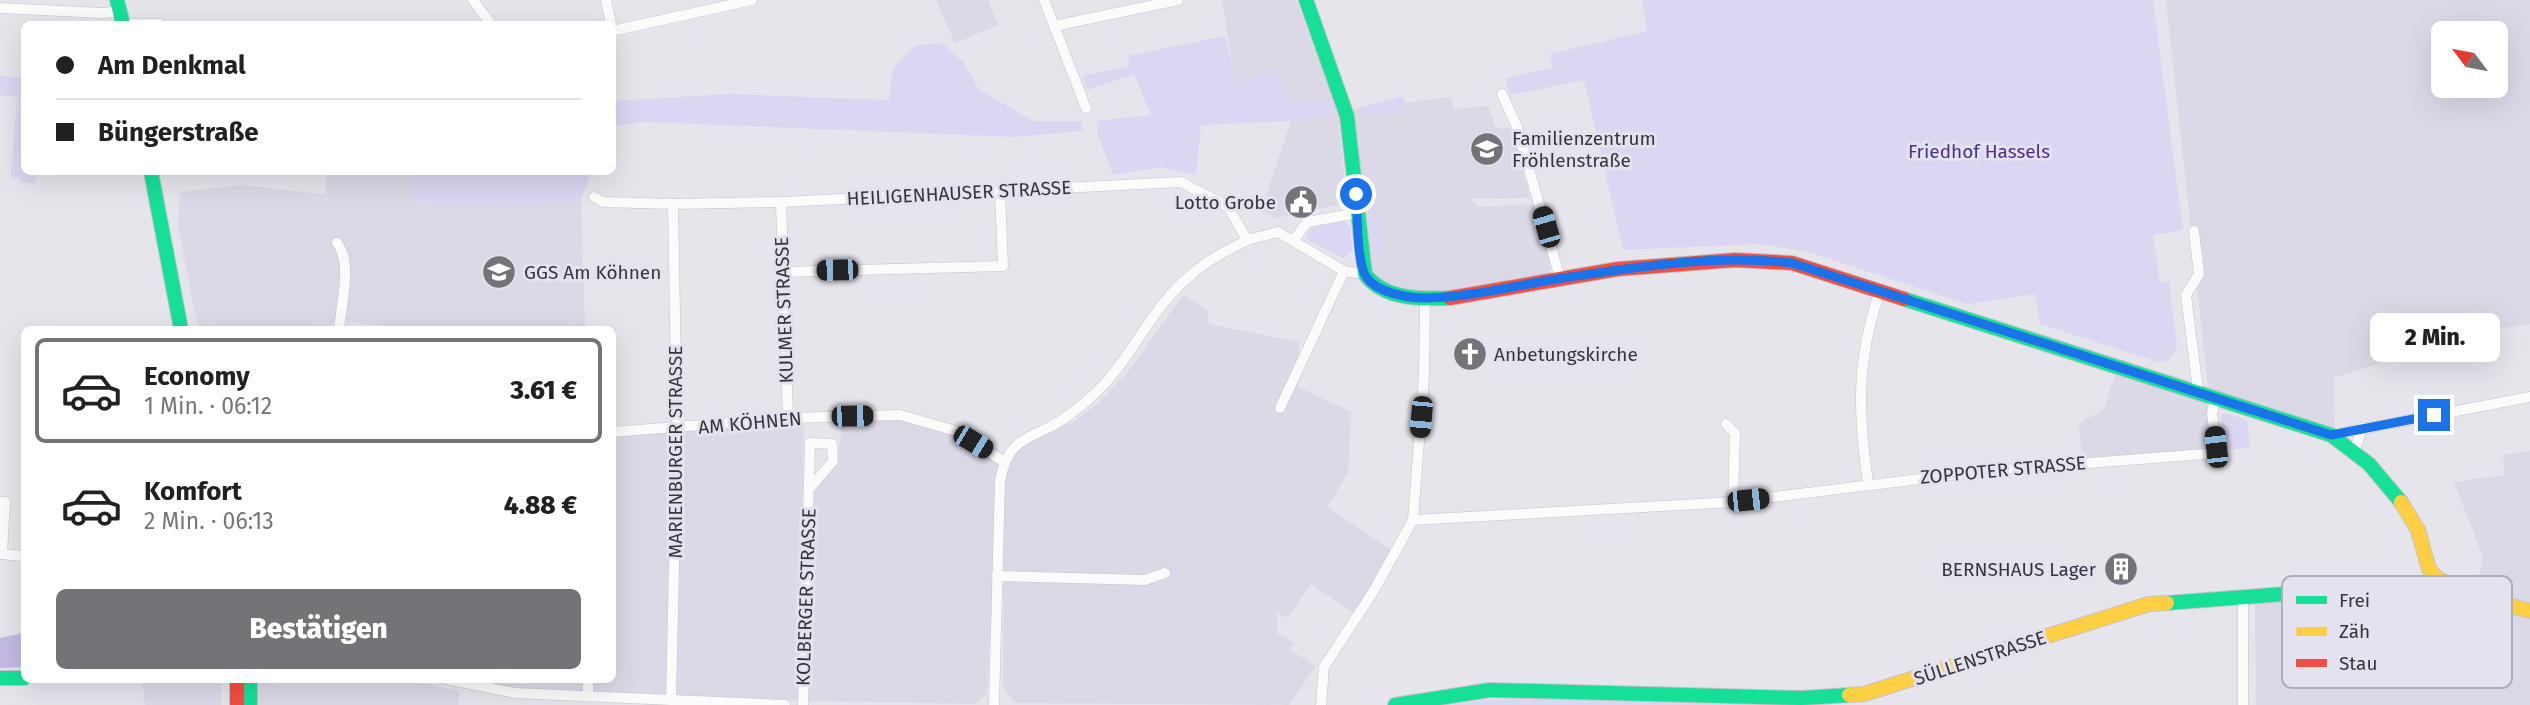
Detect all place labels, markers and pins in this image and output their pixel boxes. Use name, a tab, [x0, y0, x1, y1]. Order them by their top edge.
place label: Familienzentrum Fröhlenstraße	[1512, 127, 1656, 172]
school or university icon: Familienzentrum Fröhlenstraße	[1468, 130, 1506, 168]
public building icon: Lotto Grobe	[1282, 183, 1320, 221]
place label: Lotto Grobe	[1175, 191, 1276, 214]
school or university icon: GGS Am Köhnen	[480, 253, 518, 291]
place label: GGS Am Köhnen	[524, 261, 661, 284]
church icon: Anbetungskirche	[1451, 335, 1489, 373]
place label: Anbetungskirche	[1494, 343, 1638, 366]
building icon: BERNSHAUS Lager	[2102, 550, 2140, 588]
place label: BERNSHAUS Lager	[1941, 558, 2097, 581]

